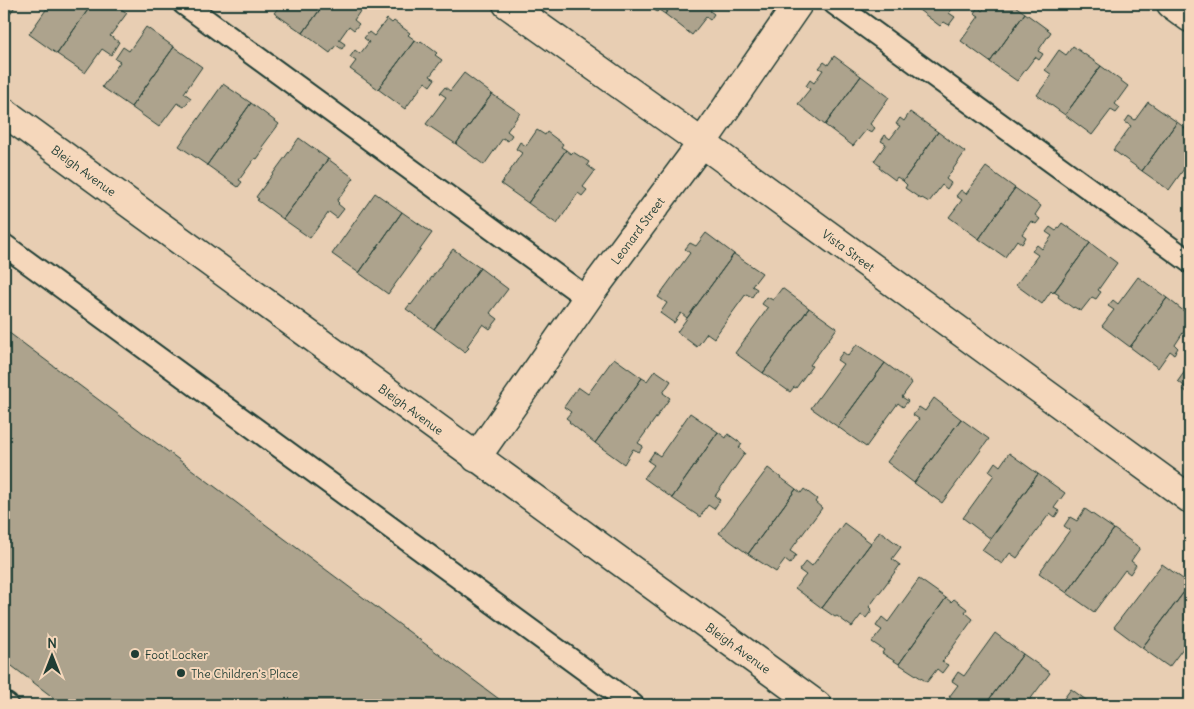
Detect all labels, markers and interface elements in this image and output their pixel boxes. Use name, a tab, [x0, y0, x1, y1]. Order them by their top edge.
street label: Bleigh Avenue	[49, 142, 119, 199]
street label: Leonard Street	[607, 194, 667, 267]
street label: Vista Street	[819, 226, 878, 274]
street label: Bleigh Avenue	[376, 380, 447, 438]
street label: Bleigh Avenue	[703, 619, 774, 676]
north arrow	[28, 632, 78, 682]
text: N	[47, 634, 57, 652]
place label: Foot Locker	[145, 647, 208, 662]
marker: Foot Locker	[129, 648, 141, 660]
place label: The Children's Place	[191, 666, 298, 681]
marker: The Children's Place	[175, 667, 187, 679]

